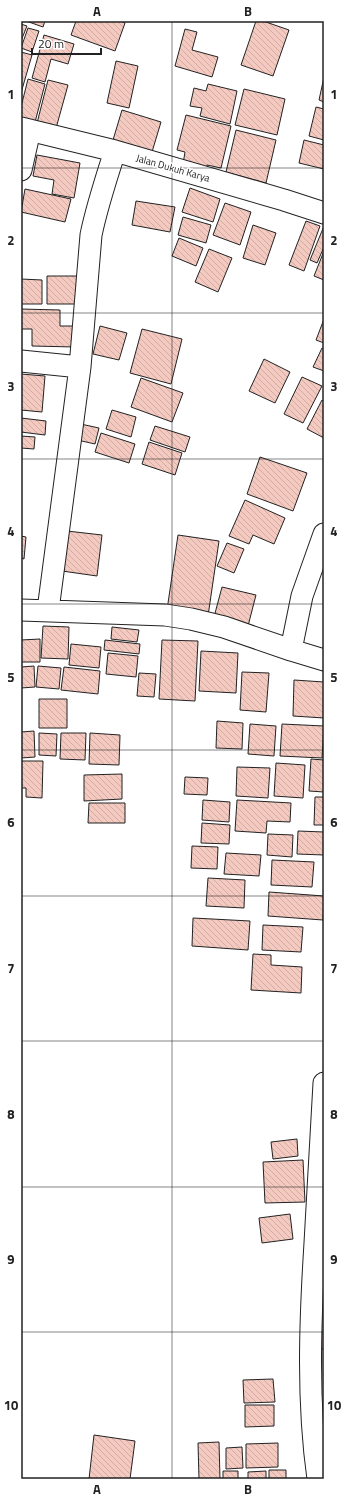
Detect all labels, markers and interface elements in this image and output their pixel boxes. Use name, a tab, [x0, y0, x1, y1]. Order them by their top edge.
text: A	[93, 1, 101, 21]
text: B	[244, 1, 252, 21]
scale bar	[32, 30, 101, 56]
text: 20 m	[38, 34, 64, 53]
text: 1	[7, 84, 15, 104]
text: 1	[330, 84, 338, 104]
street label: Jalan Dukuh Karya	[134, 150, 212, 186]
text: 2	[7, 230, 15, 250]
text: 2	[330, 230, 338, 250]
text: 3	[7, 376, 15, 396]
text: 3	[330, 376, 338, 396]
text: 4	[7, 521, 15, 541]
text: 4	[330, 521, 338, 541]
text: 5	[7, 667, 15, 687]
text: 5	[330, 667, 338, 687]
text: 6	[7, 812, 15, 832]
text: 6	[330, 812, 338, 832]
text: 7	[7, 958, 15, 978]
text: 7	[330, 958, 338, 978]
text: 8	[7, 1104, 15, 1124]
text: 8	[330, 1104, 338, 1124]
text: 9	[7, 1249, 15, 1269]
text: 9	[330, 1249, 338, 1269]
text: 10	[4, 1395, 18, 1415]
text: 10	[327, 1395, 341, 1415]
text: A	[93, 1479, 101, 1499]
text: B	[244, 1479, 252, 1499]

